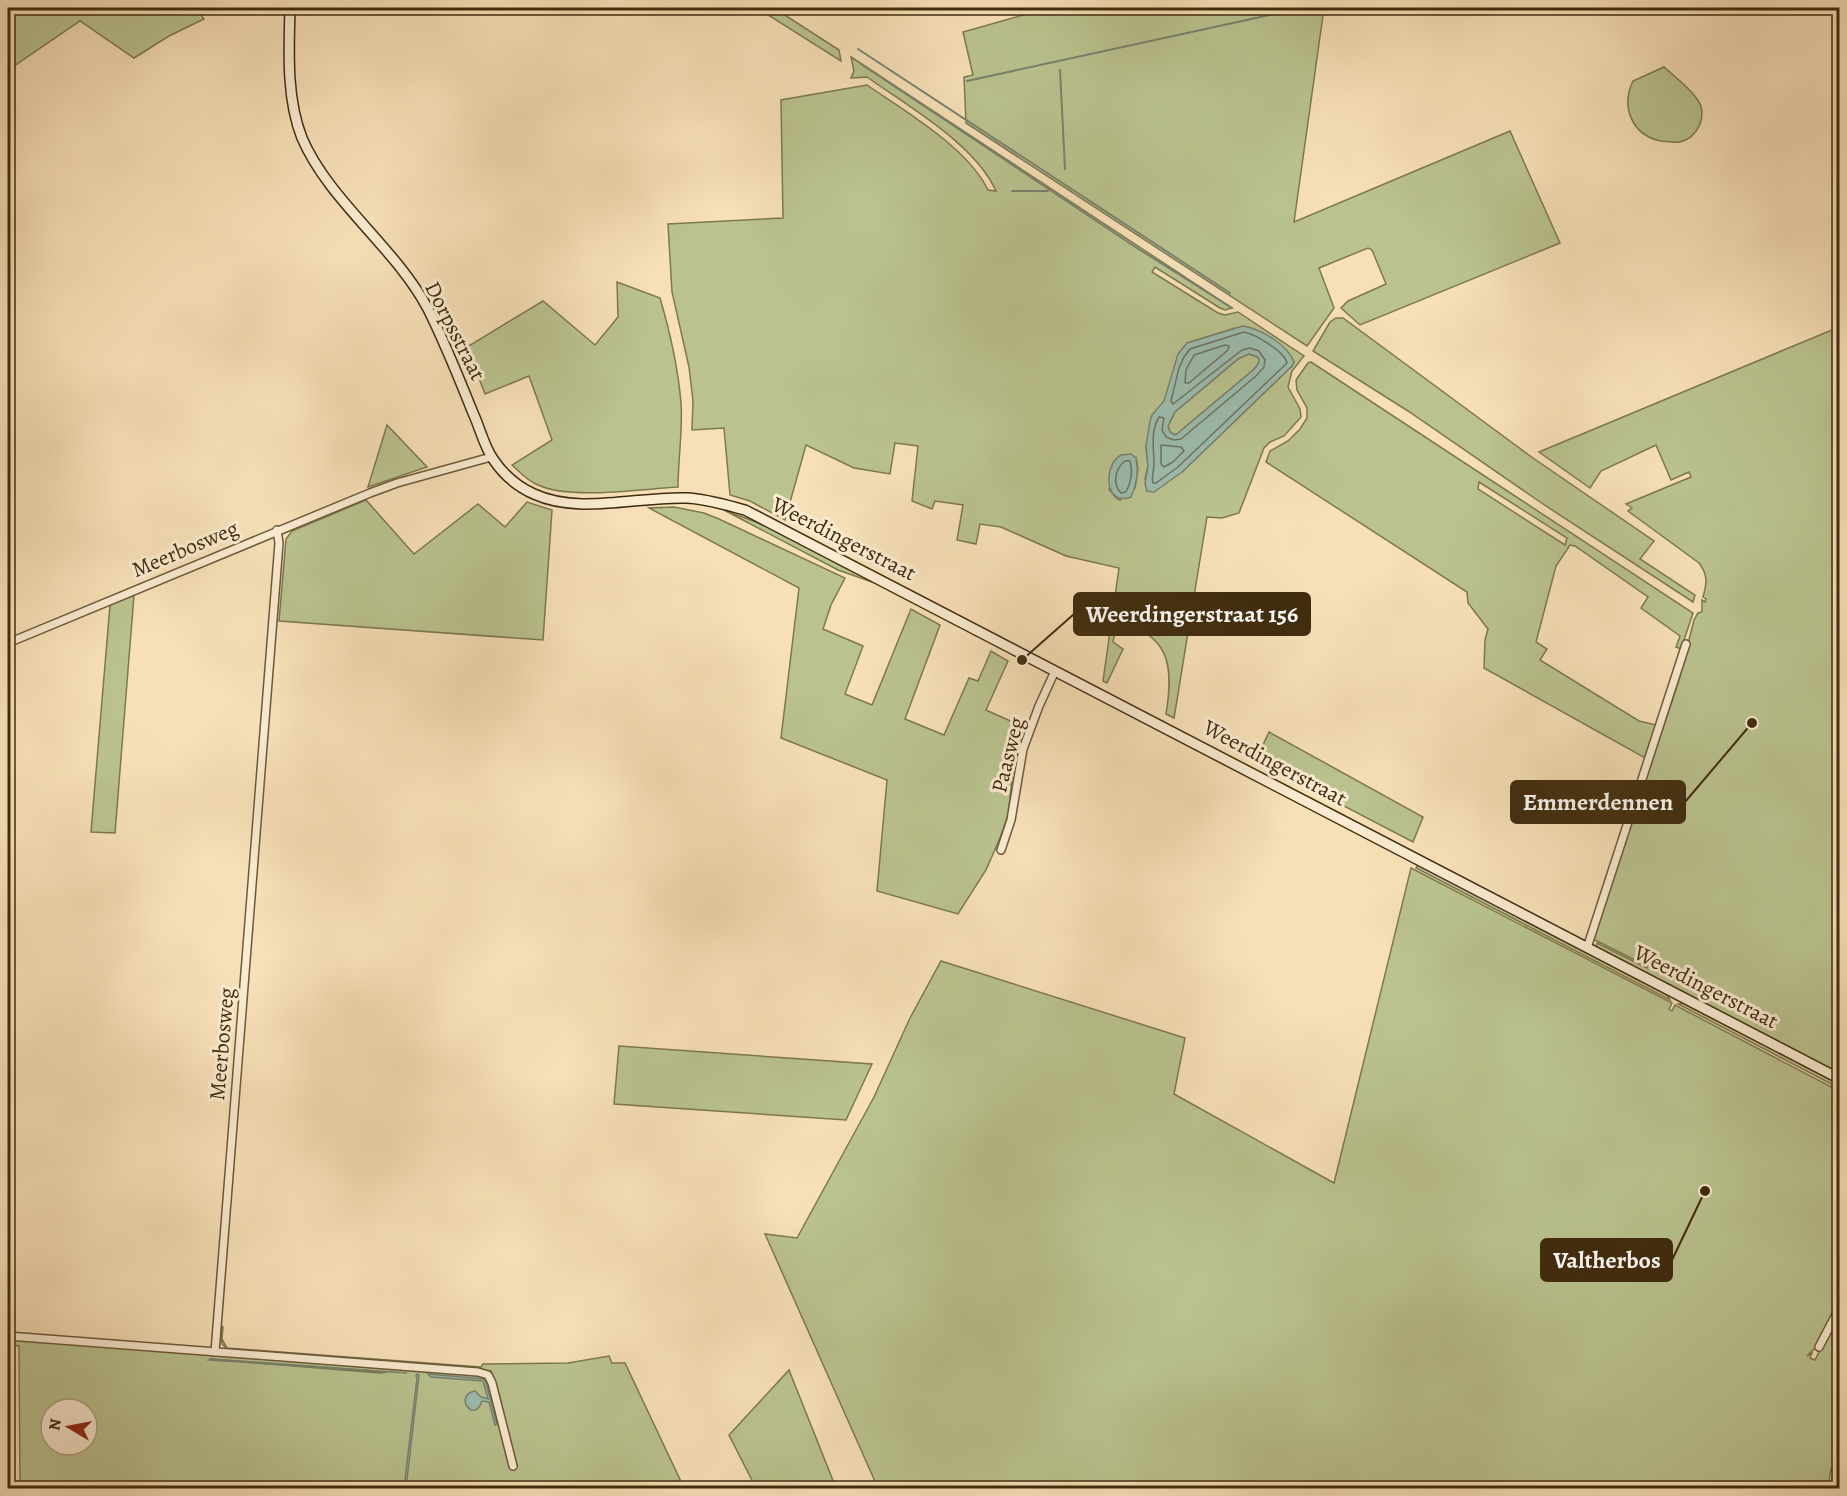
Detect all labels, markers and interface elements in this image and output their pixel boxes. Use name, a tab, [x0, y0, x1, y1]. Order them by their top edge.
street label: Dorpsstraat	[417, 276, 493, 386]
street label: Weerdingerstraat	[766, 489, 921, 588]
street label: Meerbosweg	[127, 513, 243, 585]
callout: Weerdingerstraat 156	[1074, 593, 1310, 635]
text: Weerdingerstraat 156	[1085, 598, 1298, 630]
street label: Weerdingerstraat	[1197, 712, 1352, 813]
street label: Paasweg	[984, 714, 1032, 796]
callout: Emmerdennen	[1511, 781, 1685, 823]
text: Emmerdennen	[1523, 786, 1674, 818]
street label: Weerdingerstraat	[1628, 937, 1783, 1036]
street label: Meerbosweg	[202, 986, 242, 1102]
callout: Valtherbos	[1541, 1239, 1672, 1281]
text: Valtherbos	[1552, 1244, 1661, 1276]
north arrow	[39, 1397, 99, 1457]
text: N	[43, 1417, 67, 1432]

